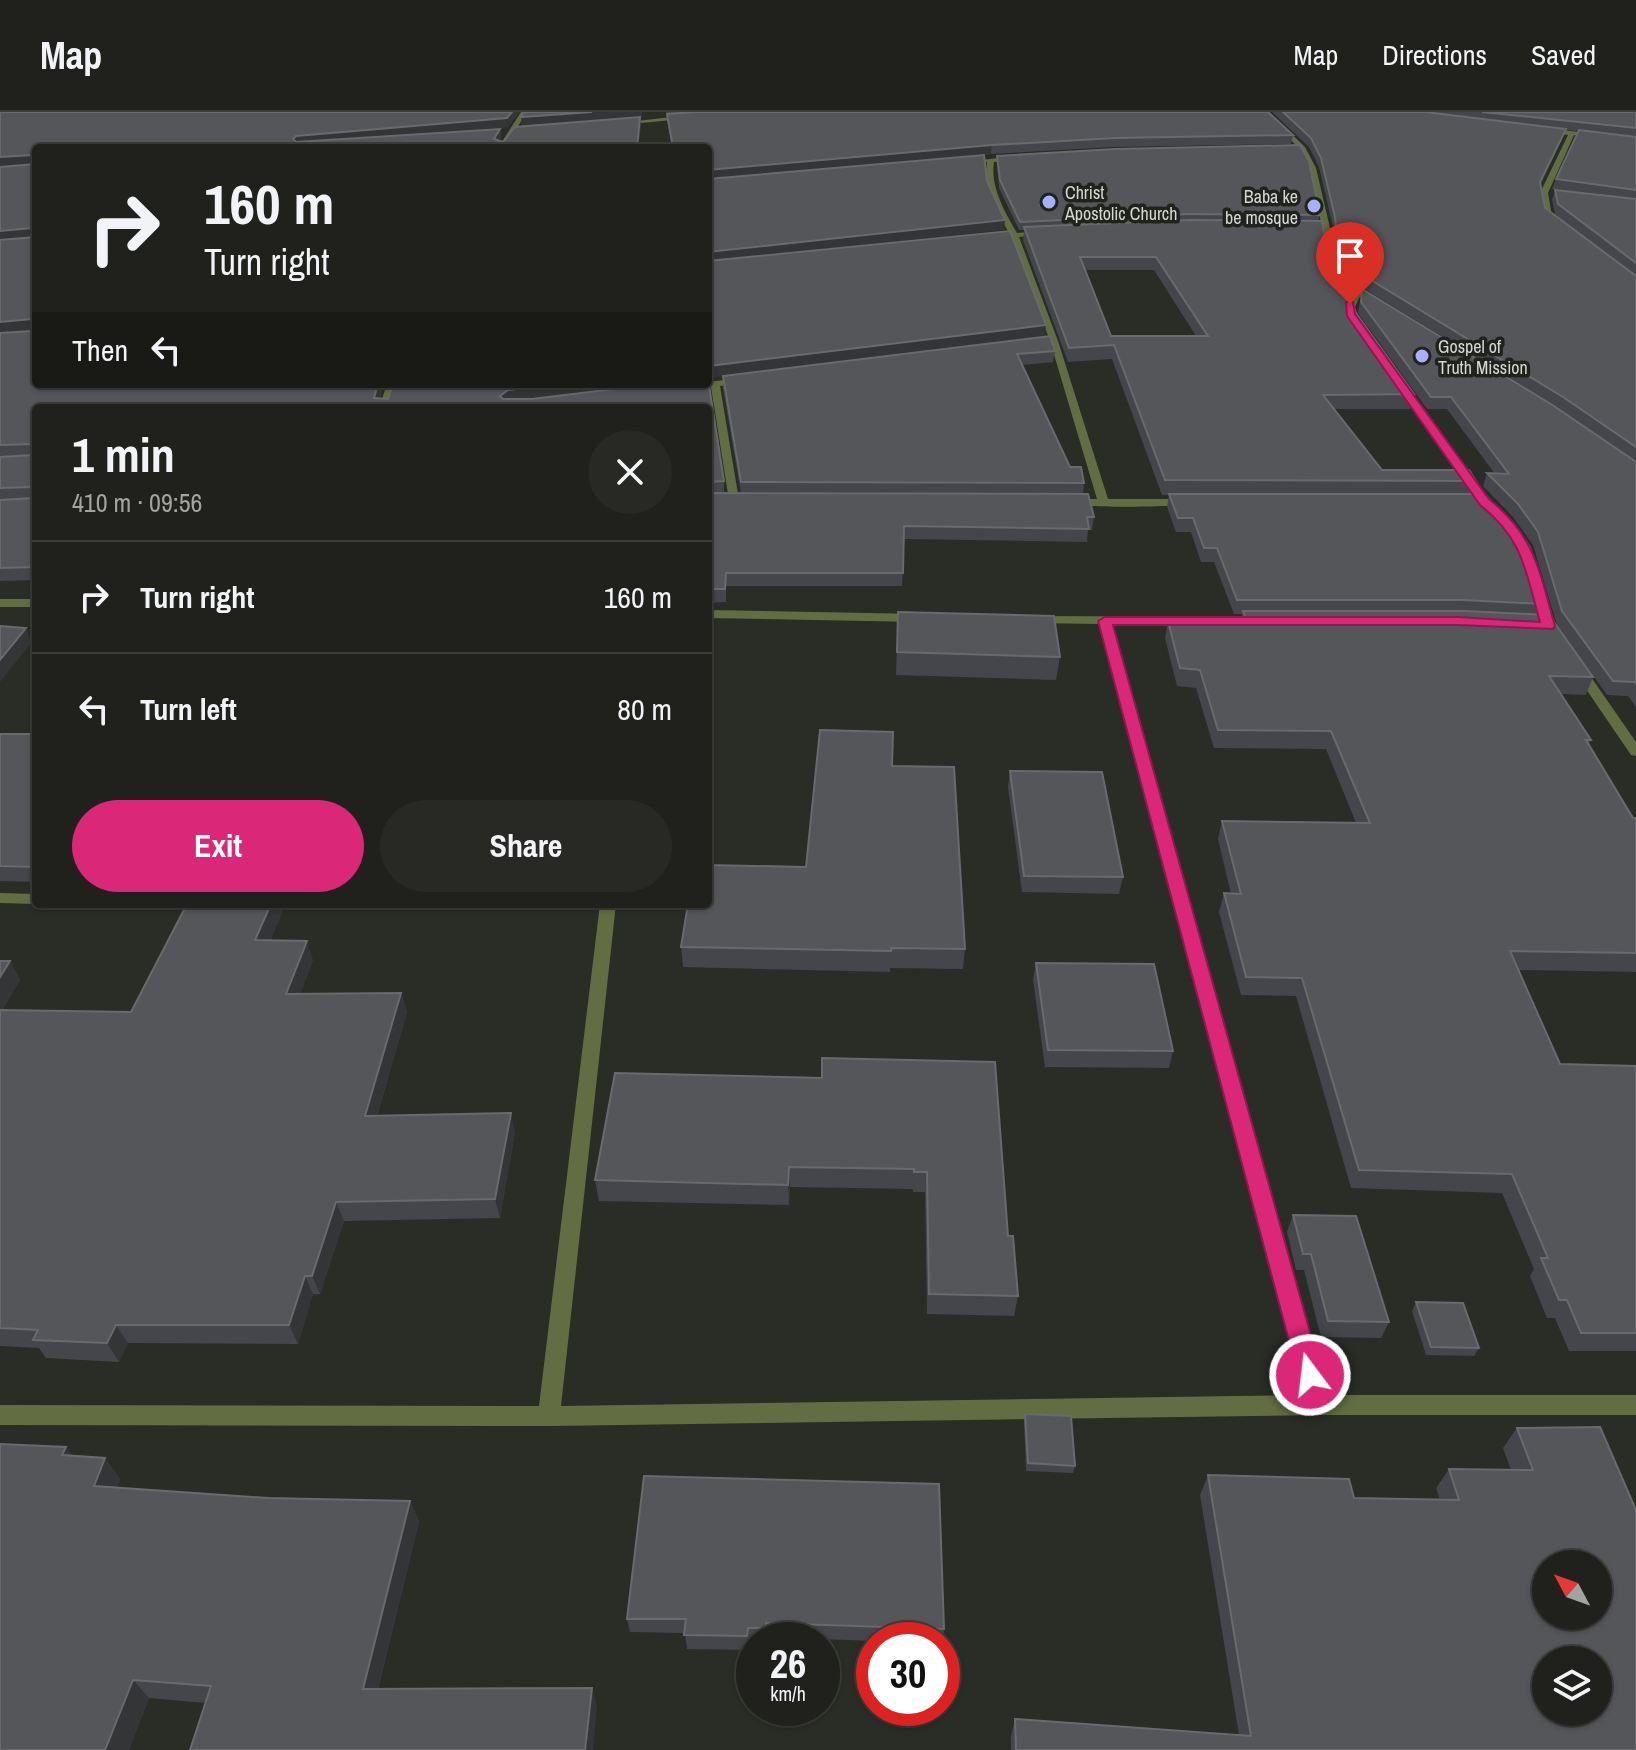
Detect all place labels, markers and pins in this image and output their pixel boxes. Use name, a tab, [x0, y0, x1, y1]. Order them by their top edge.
place label: Christ Apostolic Church	[1064, 180, 1177, 226]
place label: Baba ke be mosque	[1225, 184, 1298, 230]
marker: Christ Apostolic Church	[1040, 193, 1058, 211]
marker: Baba ke be mosque	[1305, 197, 1323, 215]
pin	[1316, 222, 1384, 304]
place label: Gospel of Truth Mission	[1438, 334, 1528, 380]
marker: Gospel of Truth Mission	[1413, 347, 1431, 365]

